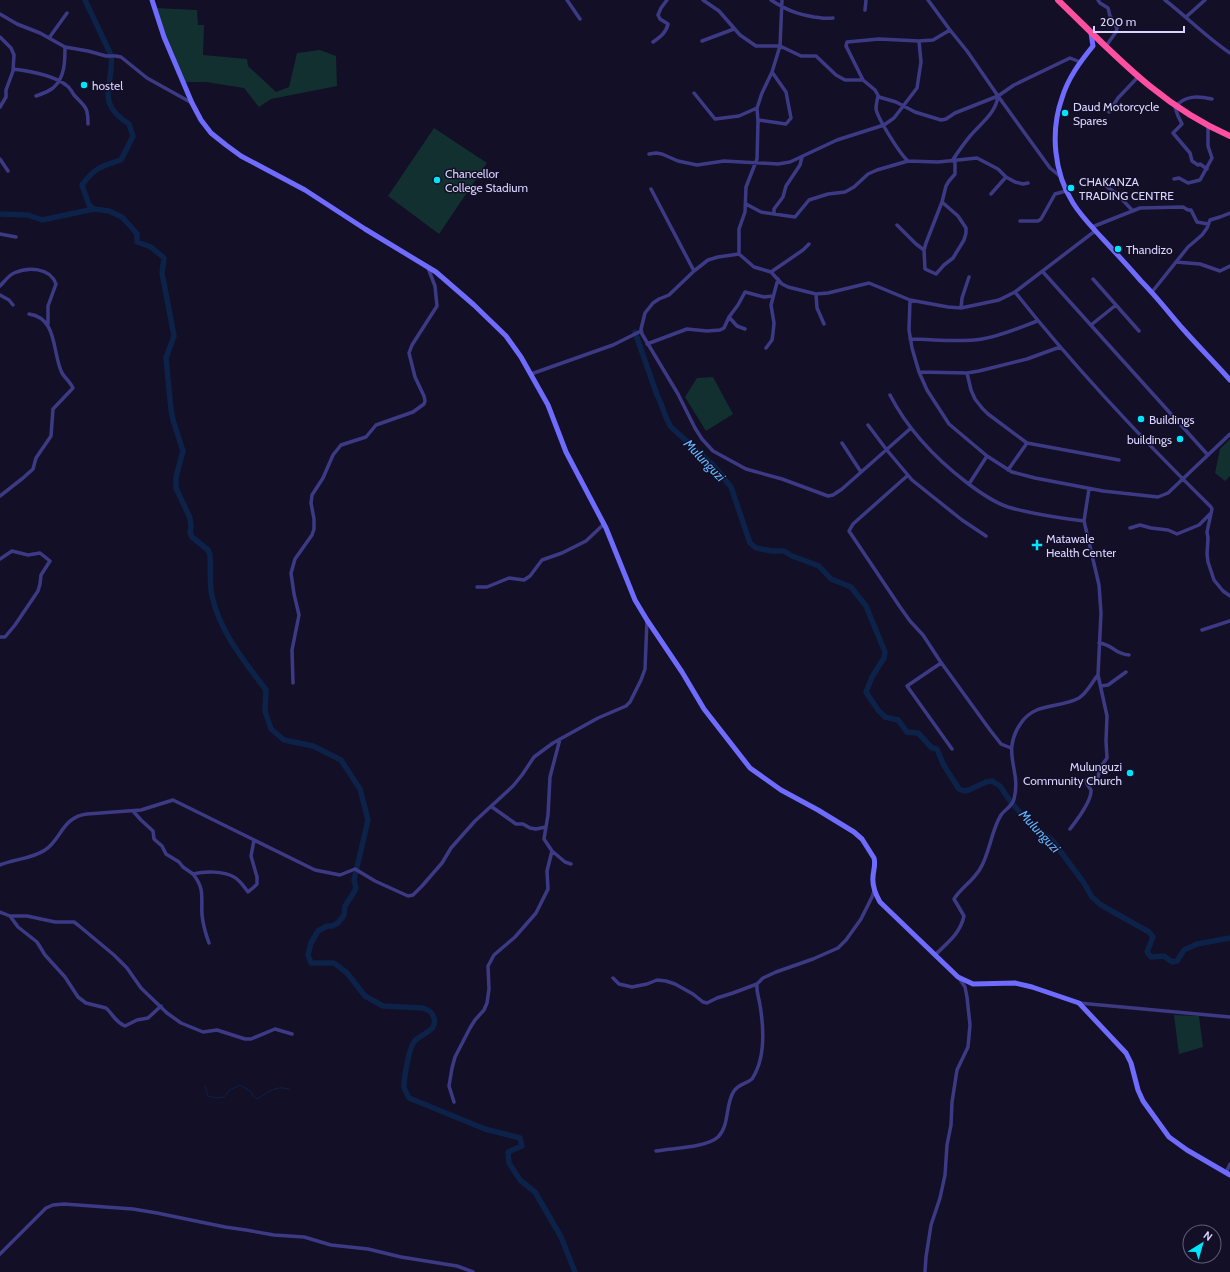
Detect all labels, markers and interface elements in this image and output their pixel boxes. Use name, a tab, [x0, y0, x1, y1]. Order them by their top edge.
scale bar	[1094, 8, 1184, 34]
text: 200 m	[1100, 14, 1136, 29]
place label: hostel	[92, 78, 123, 93]
marker: hostel	[79, 80, 89, 90]
place label: Daud Motorcycle Spares	[1073, 99, 1159, 128]
marker: Daud Motorcycle Spares	[1060, 108, 1070, 118]
place label: Chancellor College Stadium	[445, 166, 528, 195]
place label: CHAKANZA TRADING CENTRE	[1079, 174, 1174, 203]
marker: Chancellor College Stadium	[432, 175, 442, 185]
marker: CHAKANZA TRADING CENTRE	[1066, 183, 1076, 193]
place label: Thandizo	[1126, 242, 1173, 257]
marker: Thandizo	[1113, 244, 1123, 254]
place label: Buildings	[1149, 412, 1195, 427]
marker: Buildings	[1136, 414, 1146, 424]
place label: buildings	[1127, 432, 1172, 447]
marker: buildings	[1175, 434, 1185, 444]
water label: Mulunguzi	[680, 435, 729, 485]
place label: Matawale Health Center	[1046, 531, 1116, 560]
marker: Matawale Health Center	[1031, 539, 1043, 551]
place label: Mulunguzi Community Church	[1023, 759, 1122, 788]
marker: Mulunguzi Community Church	[1125, 768, 1135, 778]
water label: Mulunguzi	[1015, 805, 1064, 856]
north arrow	[1182, 1224, 1222, 1264]
text: N	[1201, 1228, 1215, 1244]

